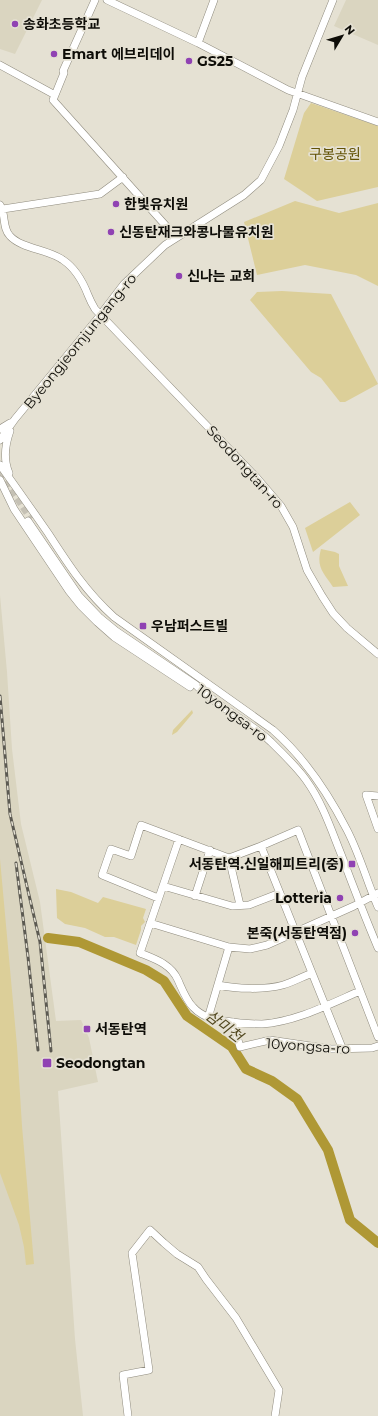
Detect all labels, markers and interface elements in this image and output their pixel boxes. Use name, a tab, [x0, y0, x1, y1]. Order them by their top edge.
place label: 송화초등학교	[23, 15, 100, 33]
north arrow	[322, 16, 362, 56]
marker: 송화초등학교	[10, 19, 20, 29]
text: N	[342, 22, 358, 38]
place label: Emart 에브리데이	[62, 45, 175, 63]
marker: Emart 에브리데이	[49, 49, 59, 59]
place label: GS25	[197, 52, 233, 70]
marker: GS25	[184, 56, 194, 66]
park label: 구봉공원	[309, 145, 361, 163]
place label: 한빛유치원	[124, 195, 188, 213]
marker: 한빛유치원	[111, 199, 121, 209]
place label: 신동탄재크와콩나물유치원	[119, 223, 274, 241]
marker: 신동탄재크와콩나물유치원	[106, 227, 116, 237]
place label: 신나는 교회	[187, 267, 255, 285]
street label: Byeongjeomjungang-ro	[20, 269, 140, 412]
marker: 신나는 교회	[174, 271, 184, 281]
street label: Seodongtan-ro	[203, 422, 287, 513]
place label: 우남퍼스트빌	[151, 617, 228, 635]
marker: 우남퍼스트빌	[138, 621, 148, 631]
street label: 10yongsa-ro	[193, 680, 271, 746]
place label: 서동탄역.신일해피트리(중)	[189, 855, 344, 873]
marker: 서동탄역.신일해피트리(중)	[347, 859, 357, 869]
place label: Lotteria	[275, 889, 332, 907]
marker: Lotteria	[335, 893, 345, 903]
place label: 본죽(서동탄역점)	[247, 924, 347, 942]
marker: 본죽(서동탄역점)	[350, 928, 360, 938]
water label: 삼미천	[202, 1006, 248, 1047]
place label: 서동탄역	[95, 1020, 147, 1038]
marker: 서동탄역	[82, 1024, 92, 1034]
street label: 10yongsa-ro	[265, 1034, 351, 1058]
place label: Seodongtan	[56, 1054, 145, 1072]
marker: Seodongtan	[41, 1057, 53, 1069]

